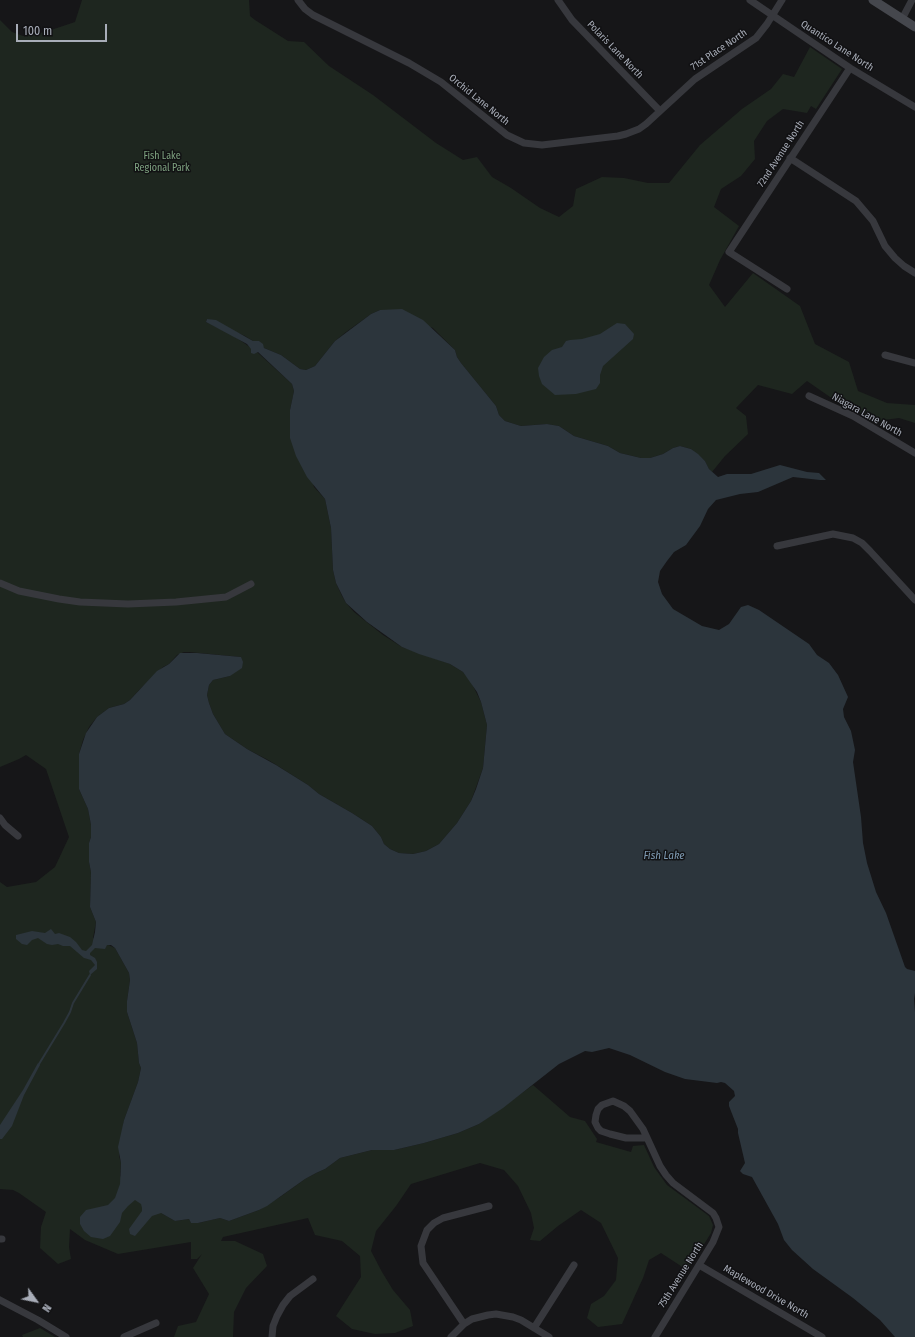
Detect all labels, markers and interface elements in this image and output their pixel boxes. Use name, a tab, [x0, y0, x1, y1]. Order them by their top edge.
scale bar	[18, 16, 109, 42]
street label: Quantico Lane North	[798, 18, 876, 74]
street label: Polaris Lane North	[584, 19, 646, 81]
text: 100 m	[23, 24, 52, 38]
street label: 71st Place North	[689, 27, 749, 73]
street label: Orchid Lane North	[446, 72, 512, 128]
street label: 72nd Avenue North	[755, 118, 807, 190]
park label: Fish Lake Regional Park	[134, 150, 190, 174]
street label: Niagara Lane North	[830, 391, 904, 439]
water label: Fish Lake	[643, 849, 685, 863]
street label: 75th Avenue North	[656, 1240, 706, 1310]
street label: Maplewood Drive North	[721, 1263, 811, 1321]
north arrow	[16, 1281, 56, 1321]
text: N	[39, 1302, 54, 1314]

